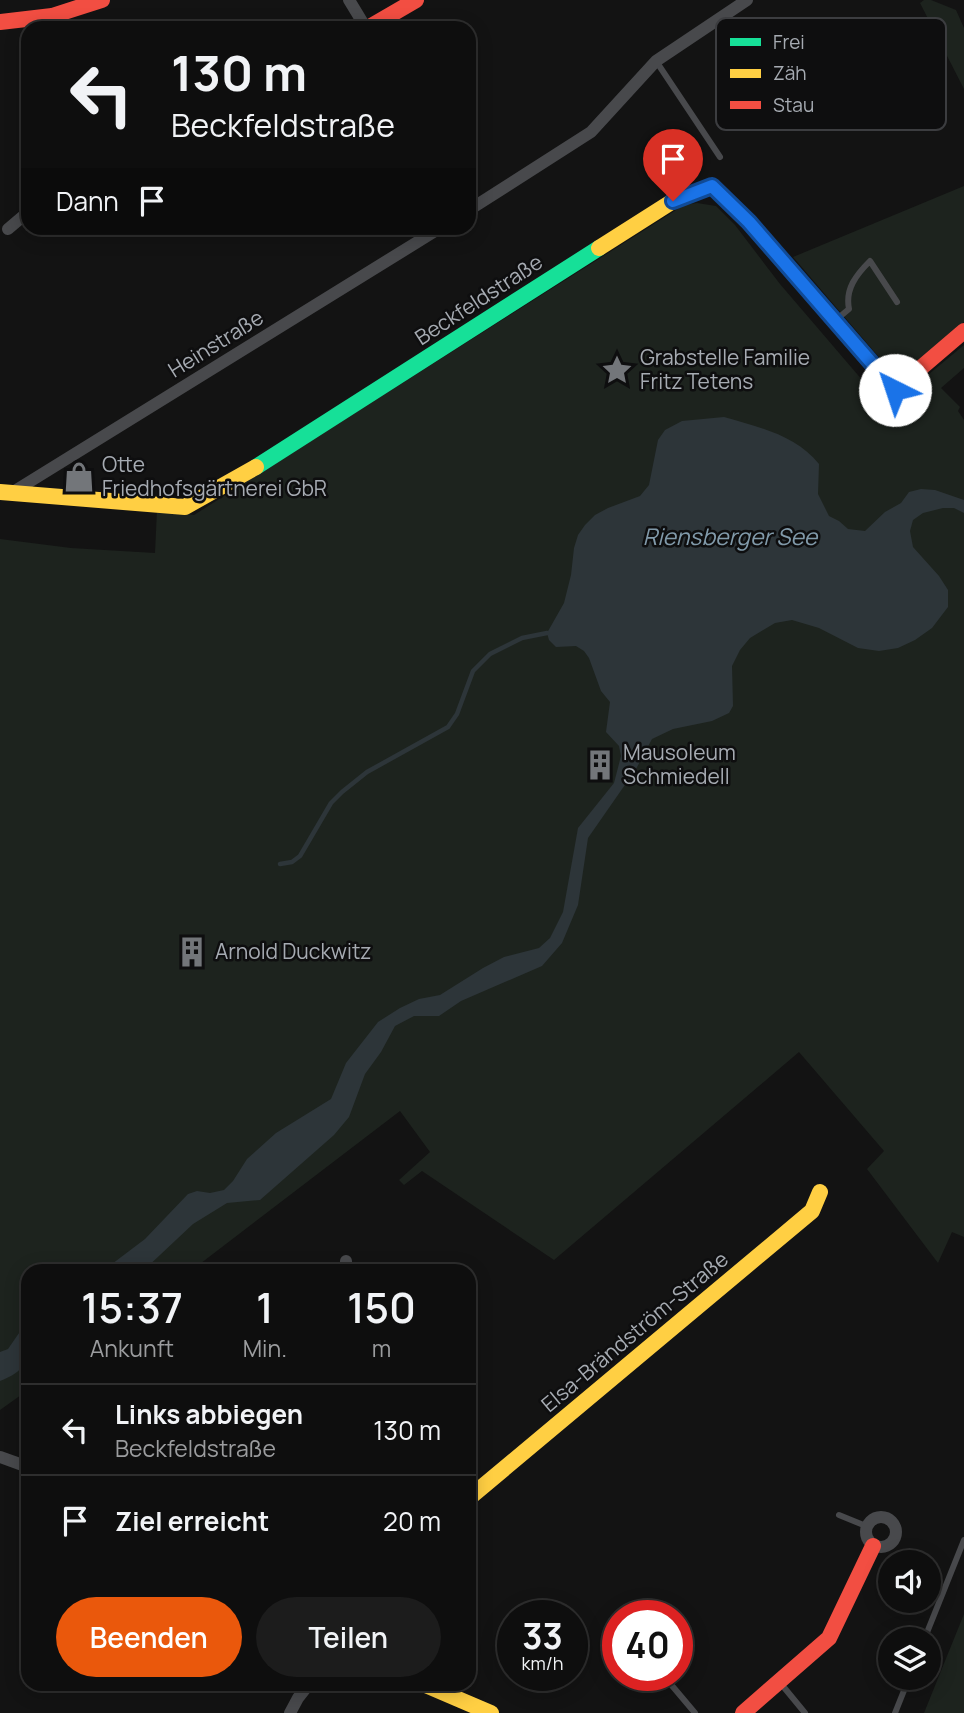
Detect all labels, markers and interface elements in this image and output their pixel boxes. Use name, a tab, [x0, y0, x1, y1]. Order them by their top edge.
legend	[716, 18, 946, 130]
text: Frei	[773, 29, 805, 55]
text: 130 m	[171, 39, 307, 106]
icon: left	[56, 49, 147, 140]
text: Zäh	[773, 60, 807, 86]
text: Stau	[773, 92, 814, 118]
text: Beckfeldstraße	[171, 103, 395, 147]
pin	[643, 129, 703, 201]
icon: arrive	[654, 140, 692, 178]
icon: arrive	[133, 182, 171, 220]
text: Dann	[56, 183, 119, 219]
street label: Beckfeldstraße	[409, 247, 548, 351]
street label: Heinstraße	[163, 303, 268, 383]
place label: Grabstelle Familie Fritz Tetens	[640, 343, 810, 395]
place icon: Grabstelle Familie Fritz Tetens	[600, 353, 634, 387]
position arrow	[858, 353, 932, 427]
place label: Otte Friedhofsgärtnerei GbR	[102, 450, 327, 502]
shop icon: Otte Friedhofsgärtnerei GbR	[62, 460, 96, 494]
water label: Riensberger See	[643, 520, 819, 552]
place label: Mausoleum Schmiedell	[623, 738, 736, 790]
building icon: Mausoleum Schmiedell	[583, 748, 617, 782]
building icon: Arnold Duckwitz	[175, 935, 209, 969]
place label: Arnold Duckwitz	[215, 937, 371, 965]
street label: Elsa-Brändström-Straße	[535, 1245, 734, 1418]
text: 15:37	[81, 1278, 183, 1336]
text: 1	[256, 1278, 274, 1336]
text: 150	[347, 1278, 416, 1336]
text: Ankunft	[90, 1332, 174, 1364]
text: Min.	[243, 1332, 287, 1364]
text: m	[372, 1332, 391, 1364]
text: Links abbiegen	[115, 1396, 303, 1432]
icon: left	[56, 1411, 94, 1449]
text: 130 m	[373, 1412, 441, 1448]
text: Beckfeldstraße	[115, 1432, 276, 1464]
icon: arrive	[56, 1502, 94, 1540]
text: Ziel erreicht	[115, 1503, 269, 1539]
text: 20 m	[383, 1503, 441, 1539]
map controls	[878, 1550, 941, 1690]
button: sound	[878, 1550, 941, 1613]
button: Beenden	[56, 1597, 242, 1677]
button: Teilen	[256, 1597, 441, 1677]
speed limit sign: 40	[602, 1600, 693, 1691]
text: 33	[522, 1612, 563, 1660]
button: layers	[878, 1627, 941, 1690]
text: km/h	[522, 1651, 563, 1675]

